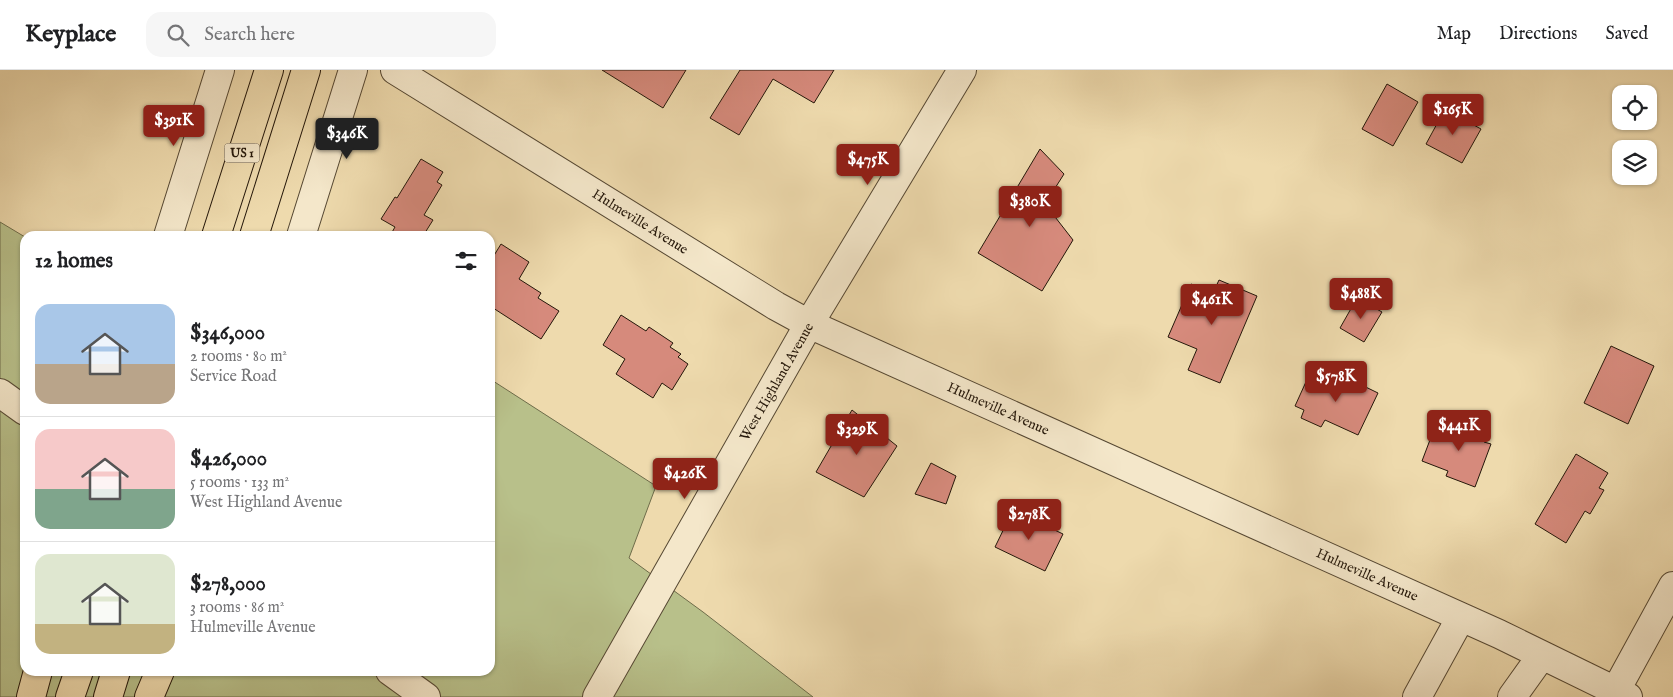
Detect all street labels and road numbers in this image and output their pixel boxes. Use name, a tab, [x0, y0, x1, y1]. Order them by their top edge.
road number: US 1	[224, 144, 260, 162]
street label: Hulmeville Avenue	[589, 185, 692, 259]
street label: West Highland Avenue	[736, 319, 818, 444]
street label: Hulmeville Avenue	[944, 378, 1052, 440]
street label: Hulmeville Avenue	[1313, 544, 1421, 606]

